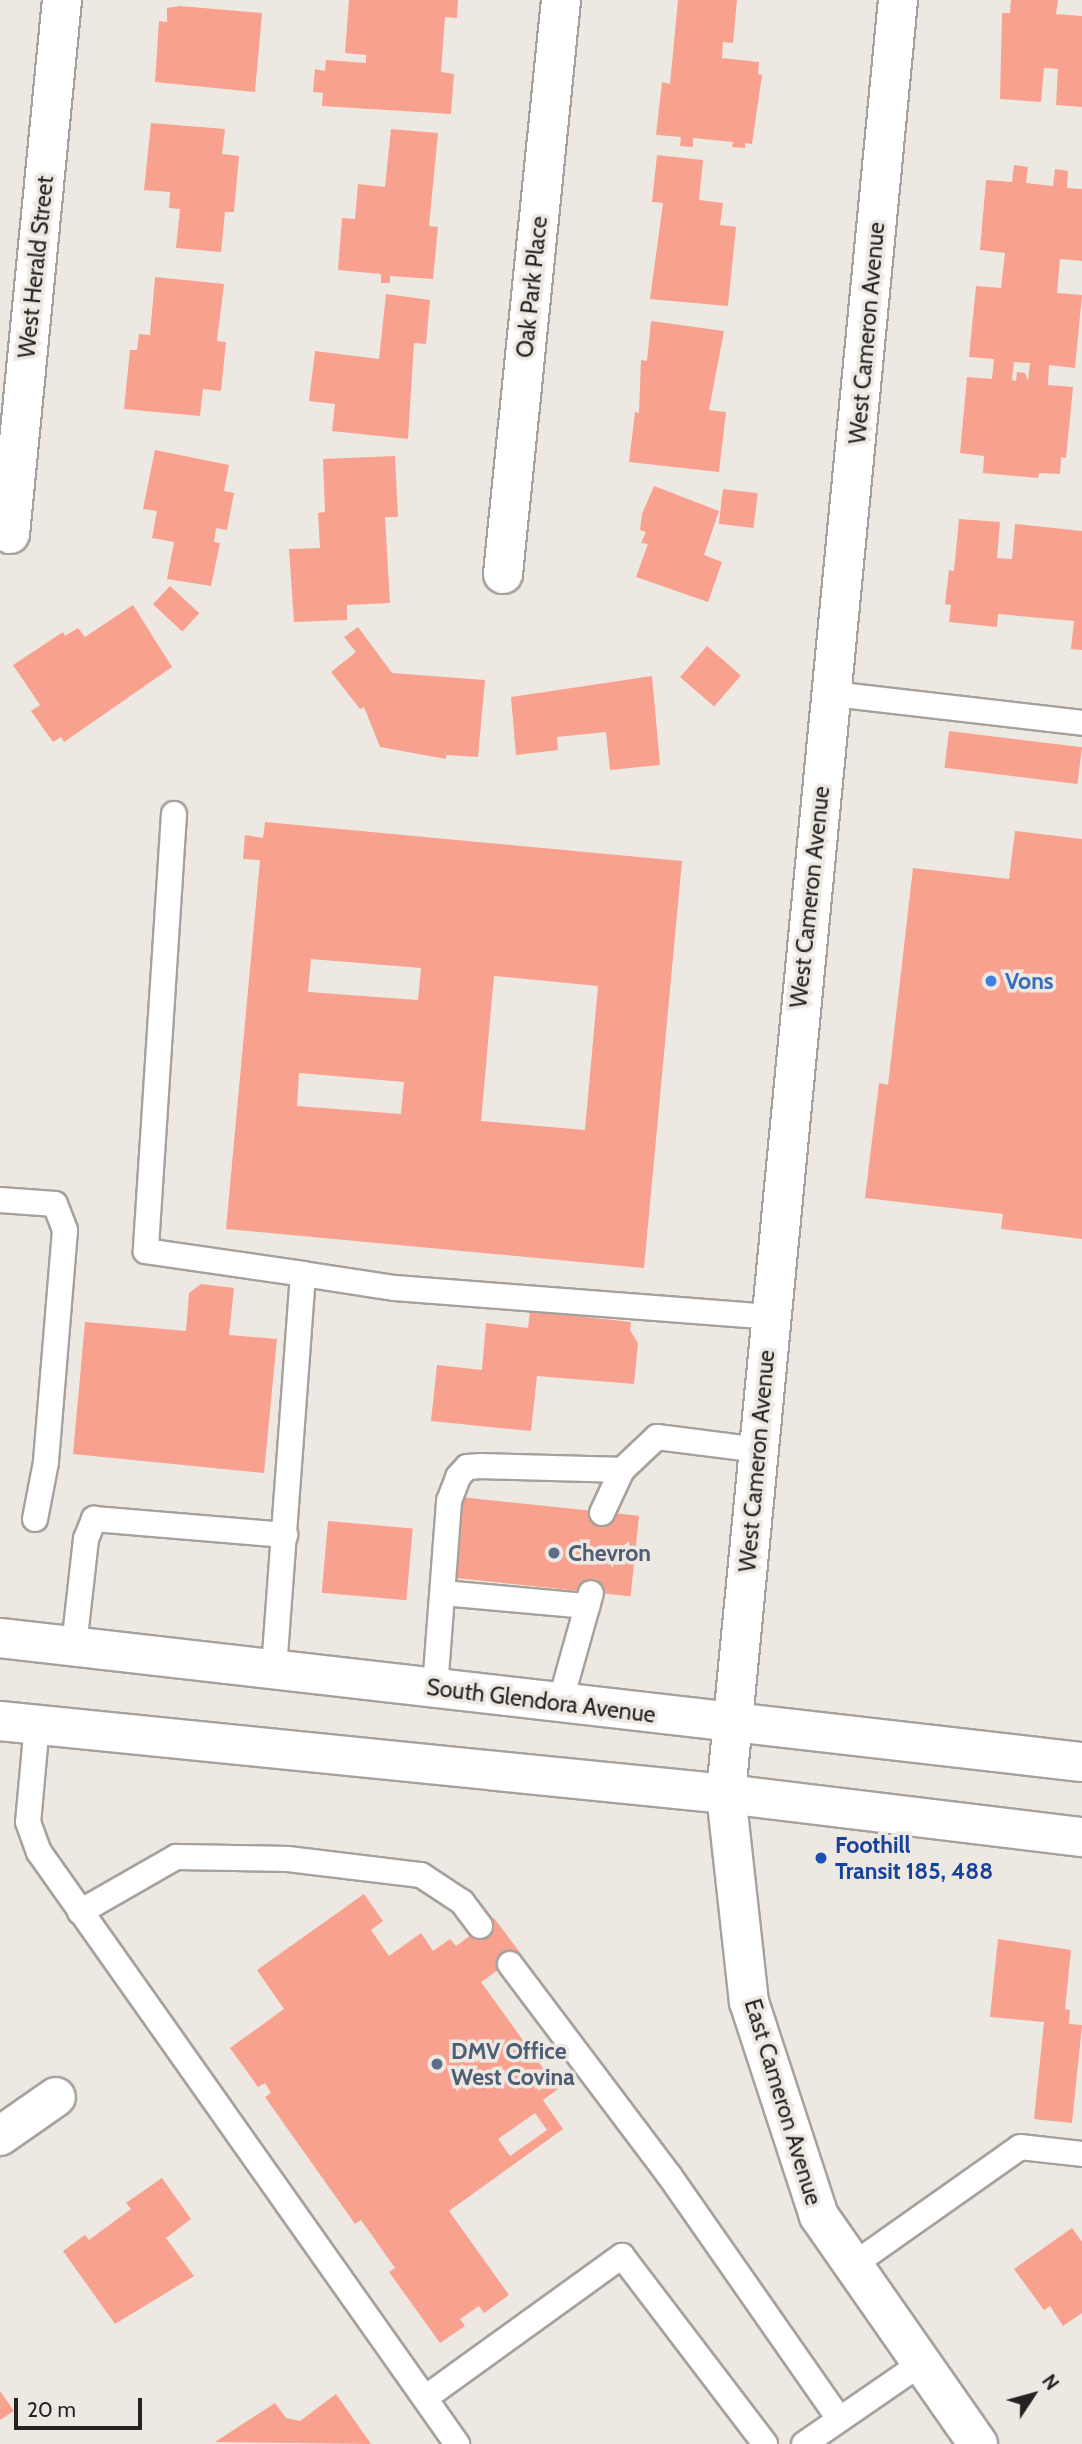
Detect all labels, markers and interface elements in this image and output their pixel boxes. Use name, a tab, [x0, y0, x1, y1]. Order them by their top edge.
street label: West Herald Street	[13, 174, 59, 360]
street label: Oak Park Place	[511, 215, 553, 359]
street label: West Cameron Avenue	[844, 221, 890, 445]
street label: West Cameron Avenue	[785, 785, 835, 1009]
place label: Vons	[1005, 967, 1054, 995]
marker: Vons	[983, 973, 999, 989]
street label: West Cameron Avenue	[734, 1349, 780, 1573]
place label: Chevron	[568, 1539, 651, 1567]
marker: Chevron	[546, 1545, 562, 1561]
street label: South Glendora Avenue	[425, 1673, 657, 1729]
place label: Foothill Transit 185, 488	[835, 1831, 993, 1885]
marker: Foothill Transit 185, 488	[813, 1850, 829, 1866]
street label: East Cameron Avenue	[739, 1996, 827, 2208]
place label: DMV Office West Covina	[451, 2037, 575, 2091]
marker: DMV Office West Covina	[429, 2056, 445, 2072]
north arrow	[998, 2360, 1068, 2430]
text: N	[1037, 2370, 1064, 2395]
scale bar	[18, 2384, 145, 2428]
text: 20 m	[27, 2397, 76, 2422]

